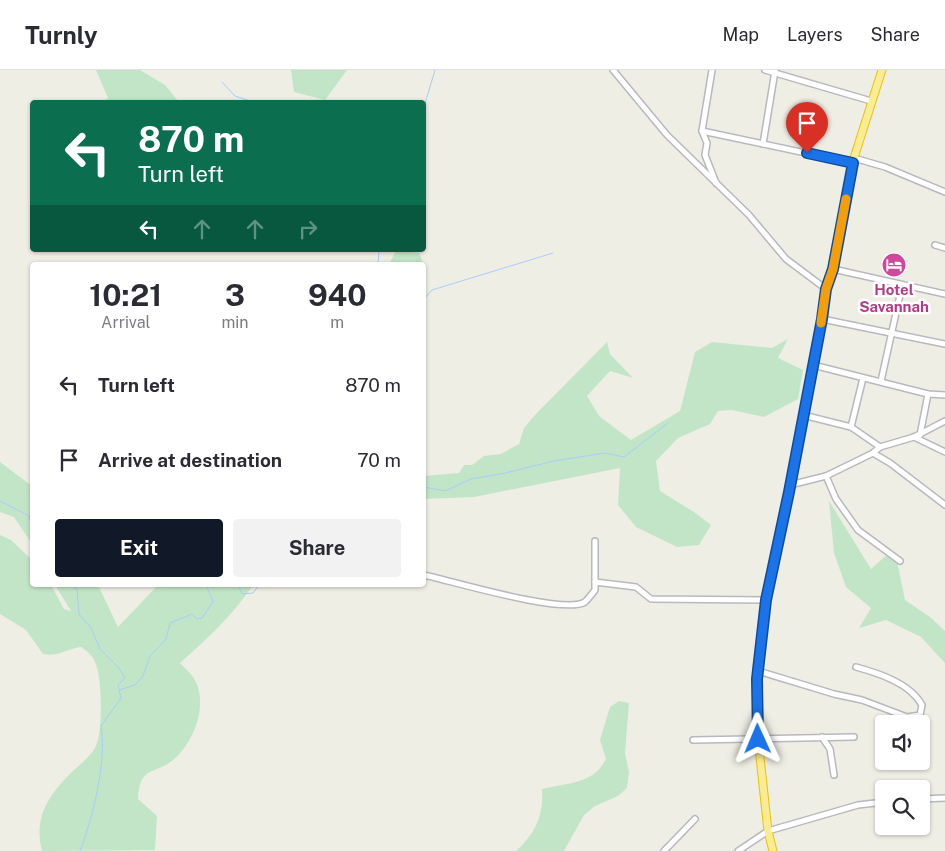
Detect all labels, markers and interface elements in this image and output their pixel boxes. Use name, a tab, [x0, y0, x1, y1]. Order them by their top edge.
text: Turnly	[25, 21, 98, 49]
text: Map	[723, 24, 759, 45]
text: Layers	[787, 24, 843, 45]
text: Share	[871, 24, 920, 45]
pin	[786, 102, 828, 153]
icon: arrive	[793, 109, 821, 137]
text: 870 m	[138, 119, 244, 160]
icon: left	[55, 120, 120, 185]
text: Turn left	[138, 161, 224, 187]
icon: left	[135, 215, 163, 243]
icon: ahead	[188, 215, 216, 243]
icon: ahead	[241, 215, 269, 243]
icon: right	[294, 215, 322, 243]
hotel icon: Hotel Savannah	[881, 252, 907, 278]
text: 10:21	[89, 277, 162, 313]
text: 3	[225, 277, 245, 313]
text: 940	[308, 277, 367, 313]
place label: Hotel Savannah	[859, 281, 929, 315]
text: Arrival	[101, 313, 150, 332]
text: min	[221, 313, 249, 332]
text: m	[330, 313, 344, 332]
icon: left	[55, 371, 83, 399]
text: Turn left	[98, 374, 175, 396]
text: 870 m	[345, 374, 401, 396]
icon: arrive	[55, 446, 83, 474]
text: Arrive at destination	[98, 449, 282, 471]
text: 70 m	[357, 449, 401, 471]
button: Exit	[55, 519, 223, 577]
button: Share	[233, 519, 401, 577]
position arrow	[731, 712, 783, 764]
map controls	[875, 715, 930, 835]
button: sound	[875, 715, 930, 770]
button: search	[875, 780, 930, 835]

